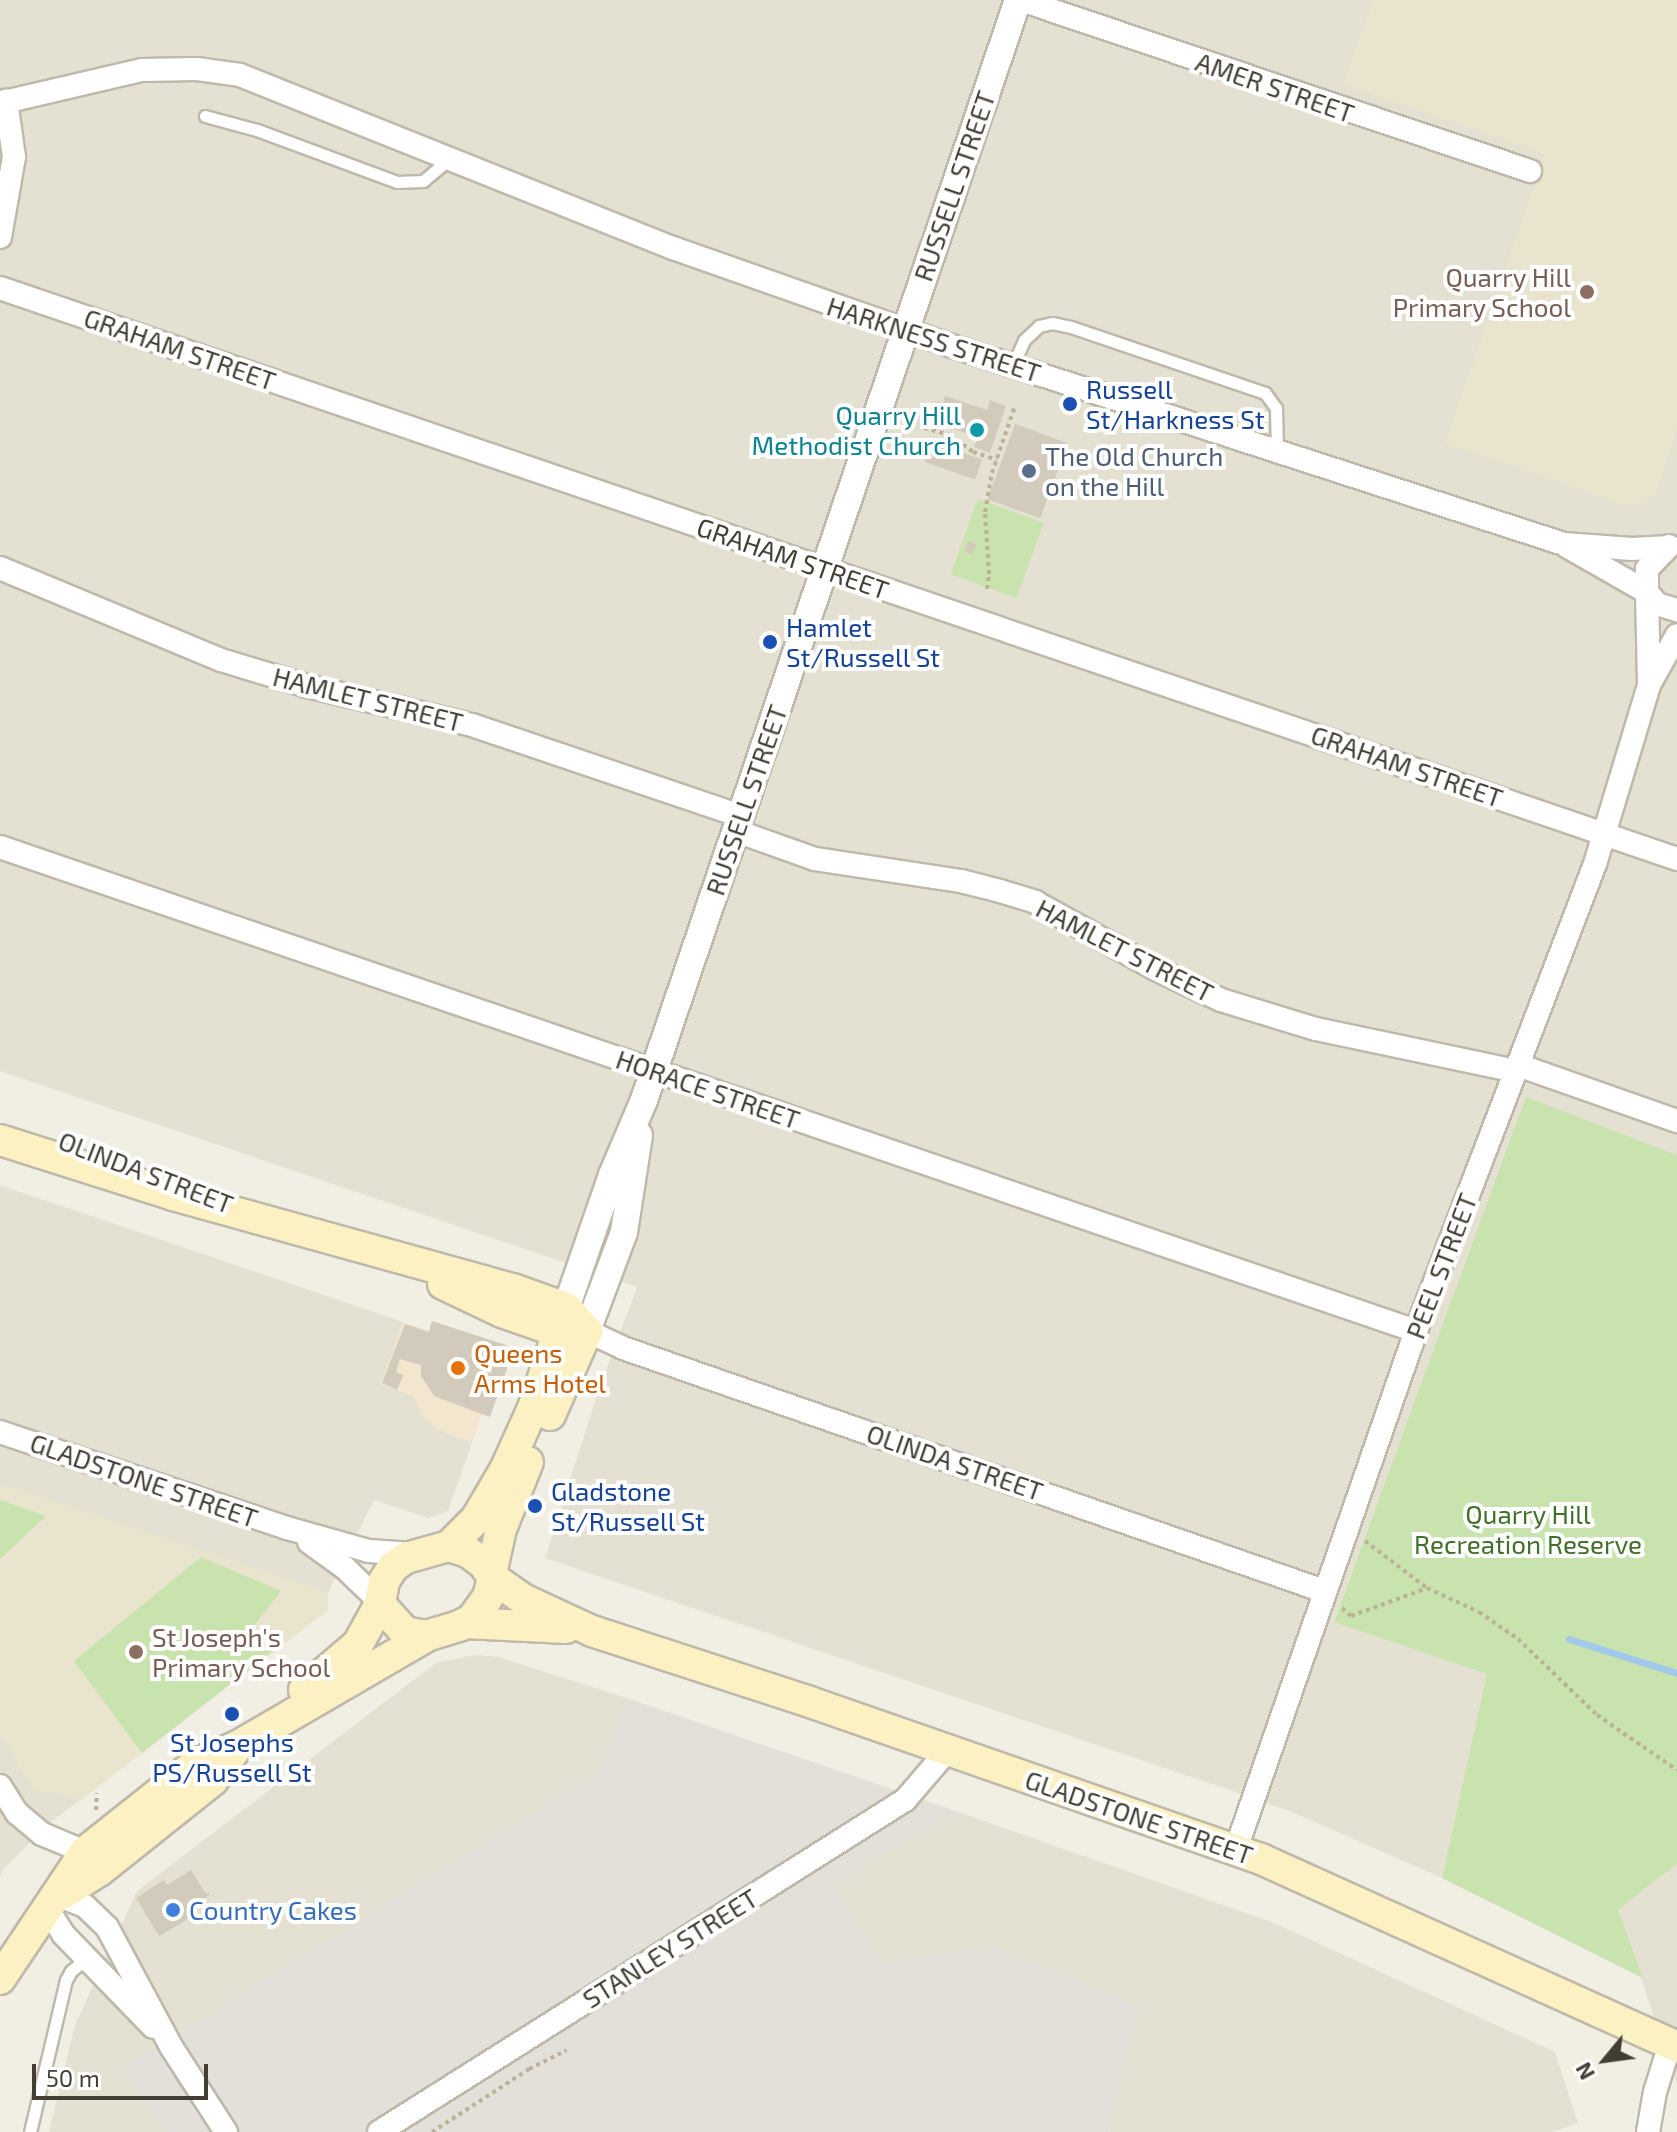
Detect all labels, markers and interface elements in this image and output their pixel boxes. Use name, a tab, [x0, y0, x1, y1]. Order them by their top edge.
street label: AMER STREET	[1192, 45, 1358, 129]
street label: RUSSELL STREET	[907, 87, 1001, 285]
place label: Quarry Hill Primary School	[1392, 261, 1571, 322]
marker: Quarry Hill Primary School	[1578, 283, 1596, 301]
street label: HARKNESS STREET	[823, 290, 1045, 388]
street label: GRAHAM STREET	[80, 302, 280, 396]
place label: Russell St/Harkness St	[1086, 373, 1265, 434]
marker: Russell St/Harkness St	[1061, 395, 1079, 413]
place label: Quarry Hill Methodist Church	[752, 399, 961, 460]
marker: Quarry Hill Methodist Church	[968, 421, 986, 439]
place label: The Old Church on the Hill	[1045, 440, 1223, 502]
marker: The Old Church on the Hill	[1020, 462, 1038, 480]
street label: GRAHAM STREET	[693, 511, 893, 605]
place label: Hamlet St/Russell St	[786, 611, 941, 672]
marker: Hamlet St/Russell St	[761, 633, 779, 651]
street label: HAMLET STREET	[270, 660, 466, 738]
street label: RUSSELL STREET	[699, 701, 793, 899]
street label: GRAHAM STREET	[1307, 719, 1507, 813]
street label: HAMLET STREET	[1031, 892, 1219, 1008]
street label: HORACE STREET	[612, 1043, 804, 1135]
street label: OLINDA STREET	[54, 1124, 238, 1220]
street label: PEEL STREET	[1399, 1189, 1483, 1343]
place label: Queens Arms Hotel	[474, 1337, 606, 1398]
marker: Queens Arms Hotel	[449, 1359, 467, 1377]
street label: OLINDA STREET	[862, 1417, 1048, 1507]
street label: GLADSTONE STREET	[26, 1426, 262, 1534]
place label: Gladstone St/Russell St	[551, 1475, 706, 1536]
marker: Gladstone St/Russell St	[526, 1497, 544, 1515]
park label: Quarry Hill Recreation Reserve	[1414, 1498, 1642, 1560]
place label: St Joseph's Primary School	[152, 1621, 331, 1682]
marker: St Joseph's Primary School	[127, 1643, 145, 1661]
marker: St Josephs PS/Russell St	[223, 1705, 241, 1723]
place label: St Josephs PS/Russell St	[152, 1726, 312, 1788]
street label: GLADSTONE STREET	[1021, 1763, 1257, 1871]
street label: STANLEY STREET	[576, 1881, 764, 2015]
place label: Country Cakes	[189, 1894, 358, 1926]
marker: Country Cakes	[164, 1901, 182, 1919]
north arrow	[1565, 2020, 1645, 2100]
scale bar	[36, 2048, 212, 2098]
text: N	[1569, 2058, 1599, 2085]
text: 50 m	[46, 2063, 100, 2092]

